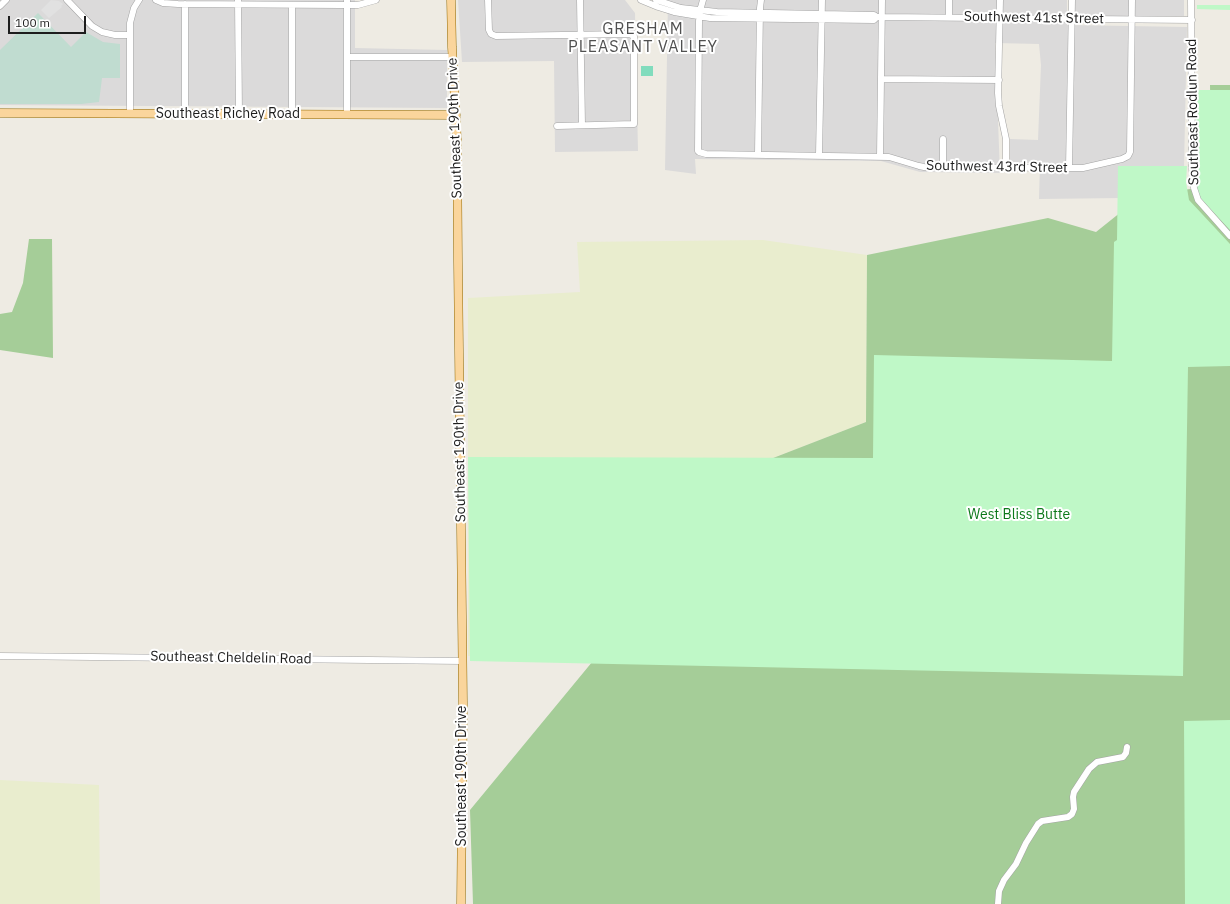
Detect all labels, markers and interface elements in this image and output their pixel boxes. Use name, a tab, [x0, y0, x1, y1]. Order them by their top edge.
scale bar	[10, 8, 88, 34]
street label: Southwest 41st Street	[964, 8, 1104, 28]
text: 100 m	[15, 15, 50, 30]
district label: GRESHAM PLEASANT VALLEY	[568, 19, 718, 57]
street label: Southeast Rodlun Road	[1183, 38, 1203, 186]
street label: Southeast 190th Drive	[444, 57, 466, 199]
street label: Southeast Richey Road	[156, 106, 300, 122]
street label: Southwest 43rd Street	[926, 157, 1068, 177]
street label: Southeast 190th Drive	[450, 381, 470, 523]
park label: West Bliss Butte	[968, 507, 1070, 523]
street label: Southeast Cheldelin Road	[150, 648, 312, 668]
street label: Southeast 190th Drive	[454, 706, 470, 846]

